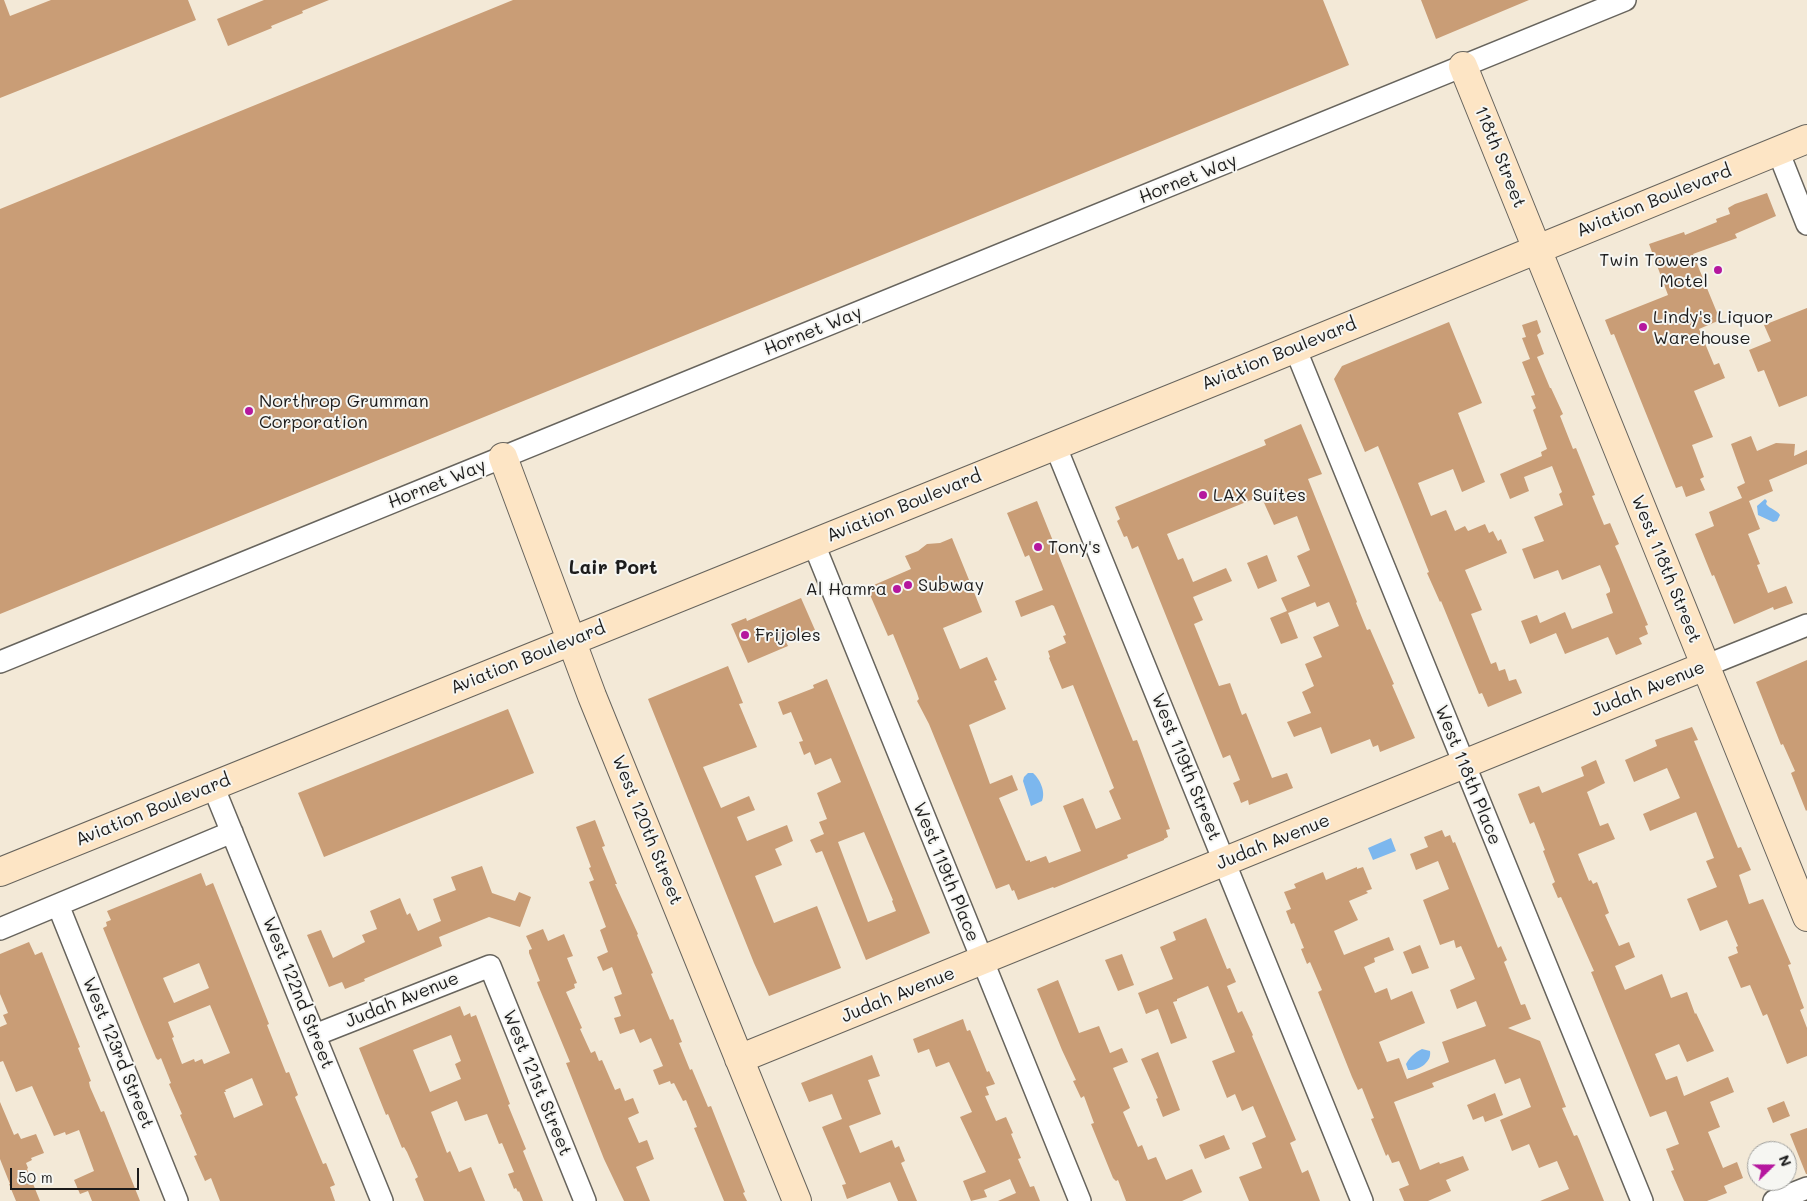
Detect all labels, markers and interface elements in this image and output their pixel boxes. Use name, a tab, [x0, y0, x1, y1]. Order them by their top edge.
street label: 118th Street	[1470, 103, 1530, 211]
street label: Hornet Way	[1136, 150, 1240, 208]
street label: Aviation Boulevard	[1573, 160, 1735, 242]
place label: Twin Towers Motel	[1599, 249, 1708, 292]
marker: Twin Towers Motel	[1712, 264, 1724, 276]
street label: Hornet Way	[761, 302, 865, 360]
place label: Lindy's Liquor Warehouse	[1653, 306, 1773, 348]
street label: Aviation Boulevard	[1198, 313, 1360, 395]
marker: Lindy's Liquor Warehouse	[1637, 321, 1649, 333]
place label: Northrop Grumman Corporation	[259, 390, 429, 432]
marker: Northrop Grumman Corporation	[243, 405, 255, 417]
street label: Hornet Way	[385, 455, 489, 513]
street label: Aviation Boulevard	[823, 465, 985, 547]
place label: LAX Suites	[1213, 484, 1306, 506]
marker: LAX Suites	[1197, 489, 1209, 501]
street label: West 118th Street	[1626, 492, 1706, 646]
place label: Tony's	[1048, 536, 1101, 558]
marker: Tony's	[1032, 541, 1044, 553]
district label: Lair Port	[569, 557, 657, 579]
place label: Subway	[918, 574, 984, 596]
place label: Al Hamra	[806, 578, 887, 600]
marker: Subway	[902, 579, 914, 591]
marker: Al Hamra	[891, 583, 903, 595]
street label: Aviation Boulevard	[447, 617, 609, 699]
place label: Frijoles	[755, 624, 821, 646]
marker: Frijoles	[739, 629, 751, 641]
street label: Judah Avenue	[1588, 656, 1708, 722]
street label: West 119th Street	[1147, 690, 1225, 844]
street label: West 118th Place	[1430, 702, 1506, 848]
street label: West 120th Street	[607, 752, 687, 908]
street label: Aviation Boulevard	[72, 769, 234, 851]
street label: West 119th Place	[908, 799, 984, 945]
street label: Judah Avenue	[1213, 809, 1333, 875]
street label: West 122nd Street	[258, 914, 338, 1072]
street label: Judah Avenue	[838, 962, 958, 1028]
street label: Judah Avenue	[342, 967, 462, 1033]
street label: West 123rd Street	[78, 974, 158, 1132]
street label: West 121st Street	[498, 1007, 576, 1159]
north arrow	[1747, 1141, 1797, 1191]
text: N	[1775, 1152, 1796, 1169]
scale bar	[12, 1158, 141, 1190]
text: 50 m	[18, 1167, 53, 1187]

